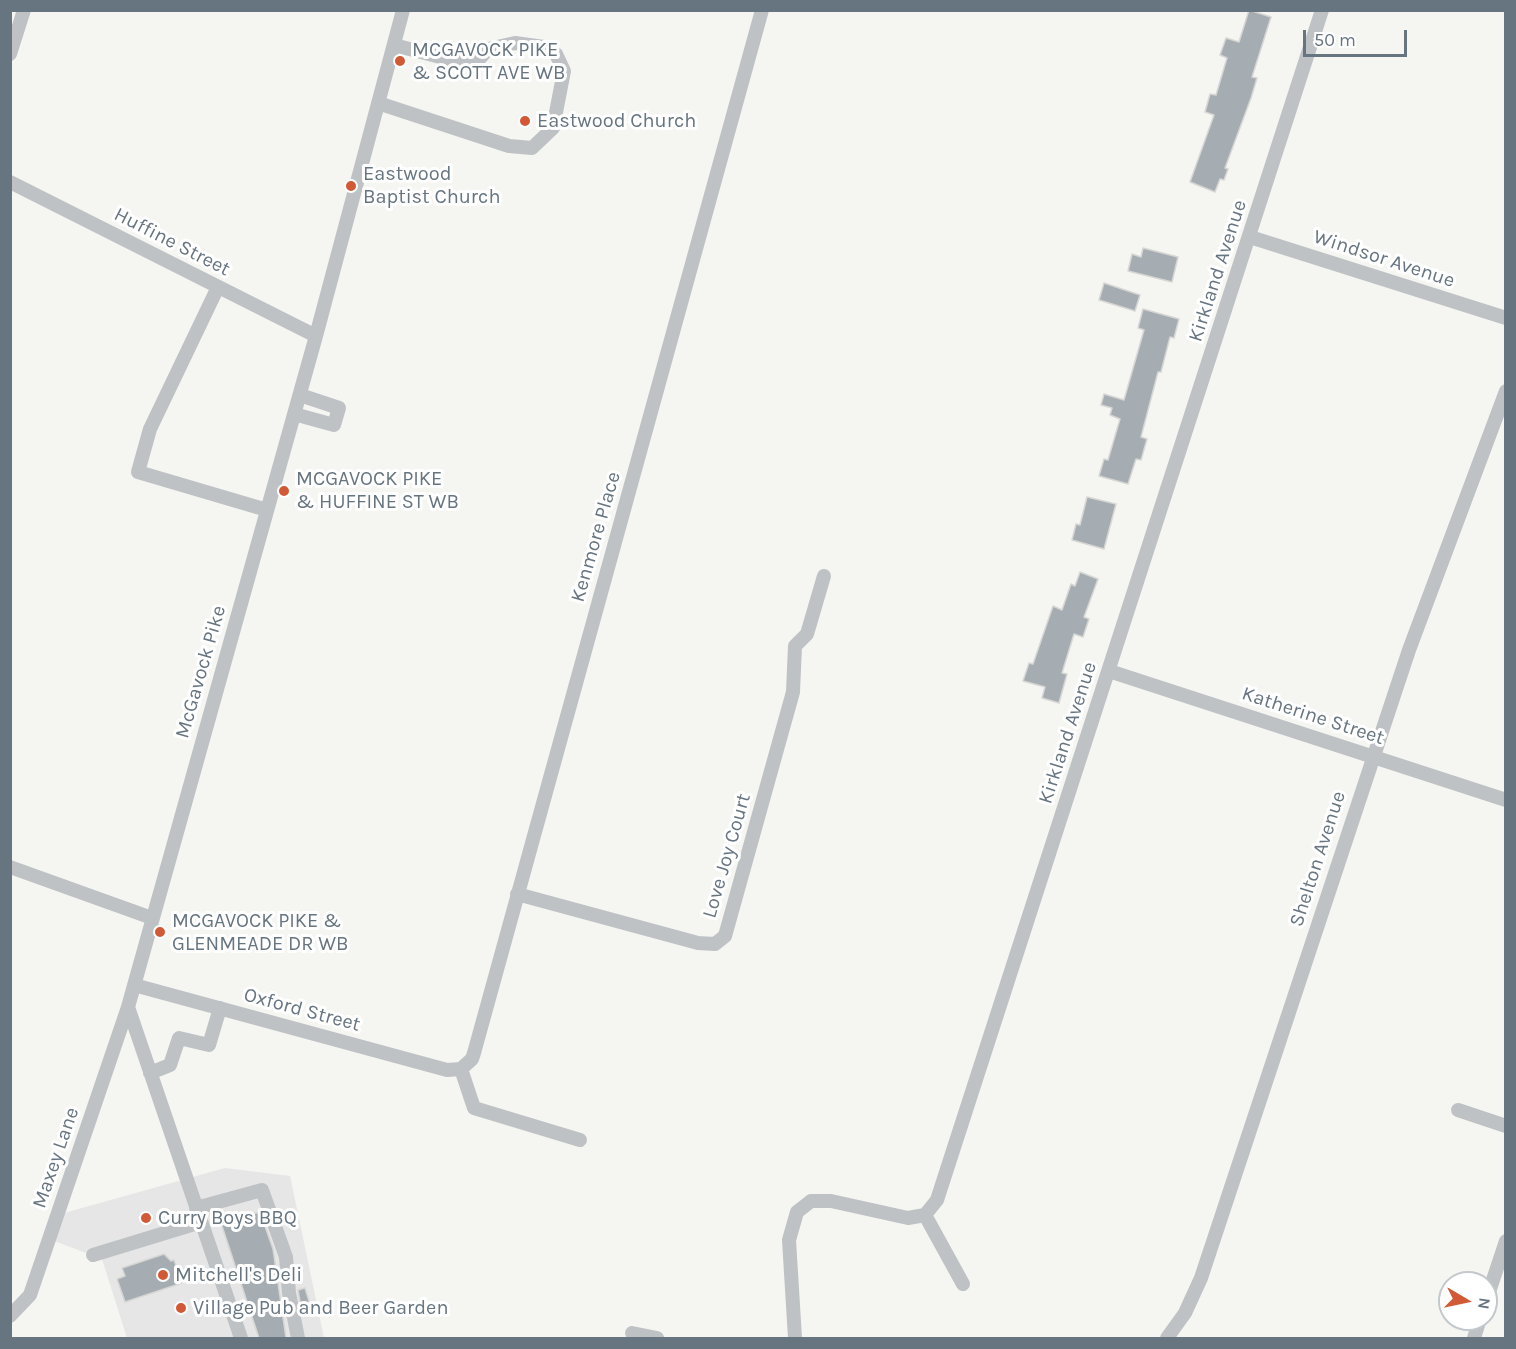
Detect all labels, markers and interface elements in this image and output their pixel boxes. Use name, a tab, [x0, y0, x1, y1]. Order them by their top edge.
scale bar	[1306, 18, 1410, 56]
text: 50 m	[1314, 29, 1356, 51]
place label: MCGAVOCK PIKE & SCOTT AVE WB	[412, 38, 566, 85]
marker: MCGAVOCK PIKE & SCOTT AVE WB	[393, 54, 407, 68]
place label: Eastwood Church	[537, 109, 696, 133]
marker: Eastwood Church	[518, 114, 532, 128]
place label: Eastwood Baptist Church	[363, 162, 500, 209]
marker: Eastwood Baptist Church	[344, 179, 358, 193]
street label: Kirkland Avenue	[1184, 197, 1252, 345]
street label: Huffine Street	[110, 202, 234, 282]
street label: Windsor Avenue	[1310, 225, 1458, 293]
place label: MCGAVOCK PIKE & HUFFINE ST WB	[296, 467, 459, 514]
street label: Kenmore Place	[566, 469, 626, 605]
marker: MCGAVOCK PIKE & HUFFINE ST WB	[277, 484, 291, 498]
street label: McGavock Pike	[171, 603, 231, 741]
street label: Kirkland Avenue	[1034, 659, 1102, 807]
street label: Katherine Street	[1239, 682, 1387, 750]
street label: Shelton Avenue	[1285, 788, 1351, 930]
street label: Love Joy Court	[698, 791, 756, 921]
place label: MCGAVOCK PIKE & GLENMEADE DR WB	[172, 909, 349, 956]
marker: MCGAVOCK PIKE & GLENMEADE DR WB	[153, 925, 167, 939]
street label: Oxford Street	[241, 983, 363, 1037]
street label: Maxey Lane	[28, 1104, 84, 1212]
place label: Curry Boys BBQ	[158, 1206, 297, 1230]
marker: Curry Boys BBQ	[139, 1211, 153, 1225]
place label: Mitchell's Deli	[175, 1263, 302, 1287]
marker: Mitchell's Deli	[156, 1268, 170, 1282]
north arrow	[1438, 1271, 1498, 1331]
place label: Village Pub and Beer Garden	[193, 1296, 448, 1320]
text: N	[1474, 1296, 1495, 1311]
marker: Village Pub and Beer Garden	[174, 1301, 188, 1315]

